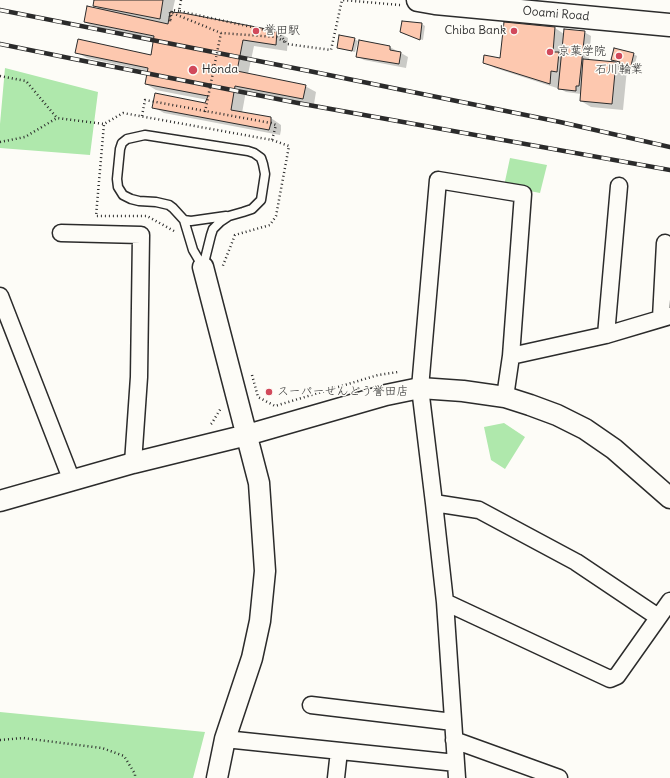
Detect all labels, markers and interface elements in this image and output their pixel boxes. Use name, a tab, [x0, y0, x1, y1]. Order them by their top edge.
street label: Ooami Road	[522, 4, 590, 24]
place label: 誉田駅	[264, 24, 300, 38]
place label: Chiba Bank	[444, 24, 506, 38]
marker: 誉田駅	[251, 26, 261, 36]
marker: Chiba Bank	[509, 26, 519, 36]
place label: 京葉学院	[558, 45, 606, 59]
marker: 京葉学院	[545, 47, 555, 57]
marker: 石川輪業	[614, 51, 624, 61]
place label: Honda	[202, 63, 238, 77]
place label: 石川輪業	[595, 63, 643, 77]
marker: Honda	[187, 64, 199, 76]
place label: スーパーせんどう誉田店	[277, 385, 409, 399]
marker: スーパーせんどう誉田店	[264, 387, 274, 397]

